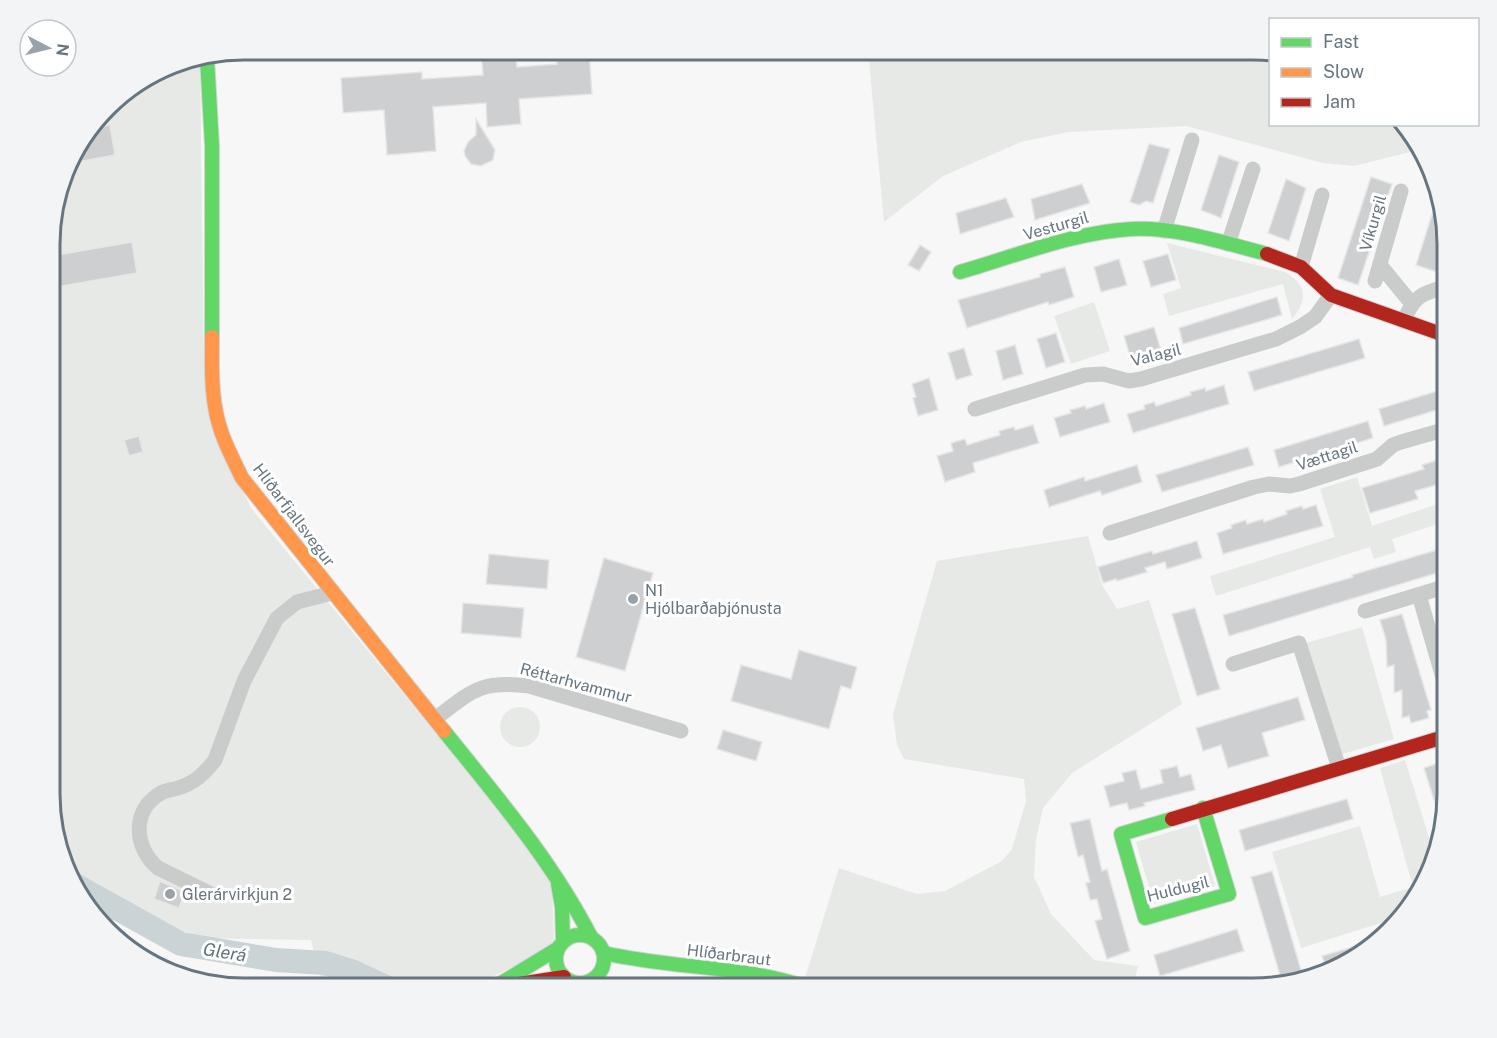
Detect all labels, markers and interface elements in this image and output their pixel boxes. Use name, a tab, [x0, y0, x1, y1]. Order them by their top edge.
north arrow	[18, 18, 78, 78]
legend	[1269, 18, 1479, 126]
text: Fast	[1323, 31, 1359, 52]
text: N	[52, 42, 73, 57]
text: Slow	[1323, 61, 1364, 82]
text: Jam	[1323, 91, 1356, 112]
street label: Víkurgil	[1356, 193, 1390, 253]
street label: Vesturgil	[1021, 208, 1091, 244]
street label: Valagil	[1129, 340, 1183, 370]
street label: Vættagil	[1294, 437, 1360, 475]
street label: Hlíðarfjallsvegur	[249, 460, 339, 570]
place label: N1 Hjólbarðaþjónusta	[645, 581, 782, 618]
marker: N1 Hjólbarðaþjónusta	[626, 592, 640, 606]
street label: Réttarhvammur	[518, 659, 634, 707]
street label: Huldugil	[1145, 872, 1211, 906]
place label: Glerárvirkjun 2	[182, 885, 292, 904]
marker: Glerárvirkjun 2	[163, 887, 177, 901]
water label: Glerá	[202, 938, 248, 966]
street label: Hlíðarbraut	[686, 940, 772, 970]

